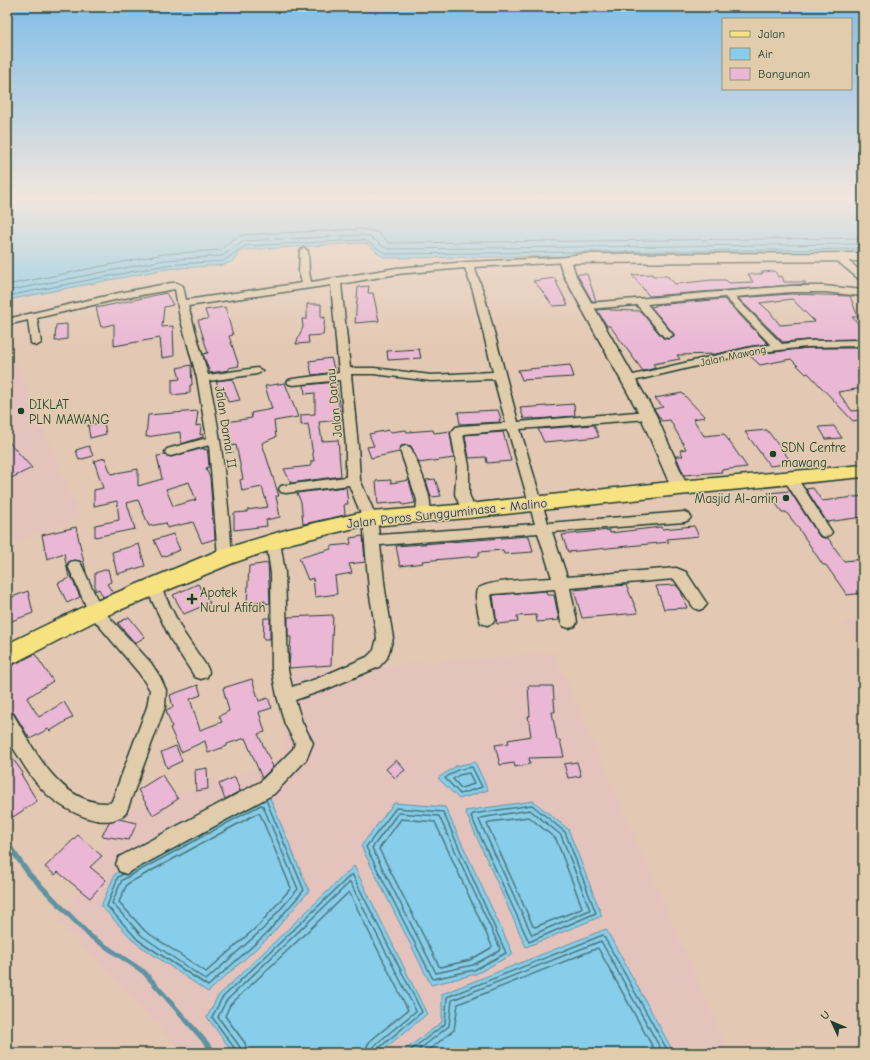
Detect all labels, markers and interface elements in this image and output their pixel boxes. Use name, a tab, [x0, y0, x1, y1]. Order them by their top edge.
legend	[722, 18, 852, 90]
text: Jalan	[758, 27, 785, 41]
text: Air	[758, 47, 773, 61]
text: Bangunan	[758, 67, 810, 81]
street label: Jalan Mawang	[699, 343, 767, 369]
street label: Jalan Danau	[323, 368, 345, 438]
street label: Jalan Damai II	[212, 385, 240, 469]
place label: DIKLAT PLN MAWANG	[29, 397, 110, 427]
marker: DIKLAT PLN MAWANG	[16, 406, 26, 416]
place label: SDN Centre mawang	[781, 440, 847, 470]
marker: SDN Centre mawang	[768, 449, 778, 459]
place label: Masjid Al-amin	[695, 491, 778, 506]
marker: Masjid Al-amin	[781, 493, 791, 503]
street label: Jalan Poros Sungguminasa - Malino	[346, 495, 548, 531]
place label: Apotek Nurul Afifah	[200, 585, 265, 615]
marker: Apotek Nurul Afifah	[187, 594, 197, 604]
north arrow	[812, 1002, 852, 1042]
text: U	[818, 1008, 832, 1023]

